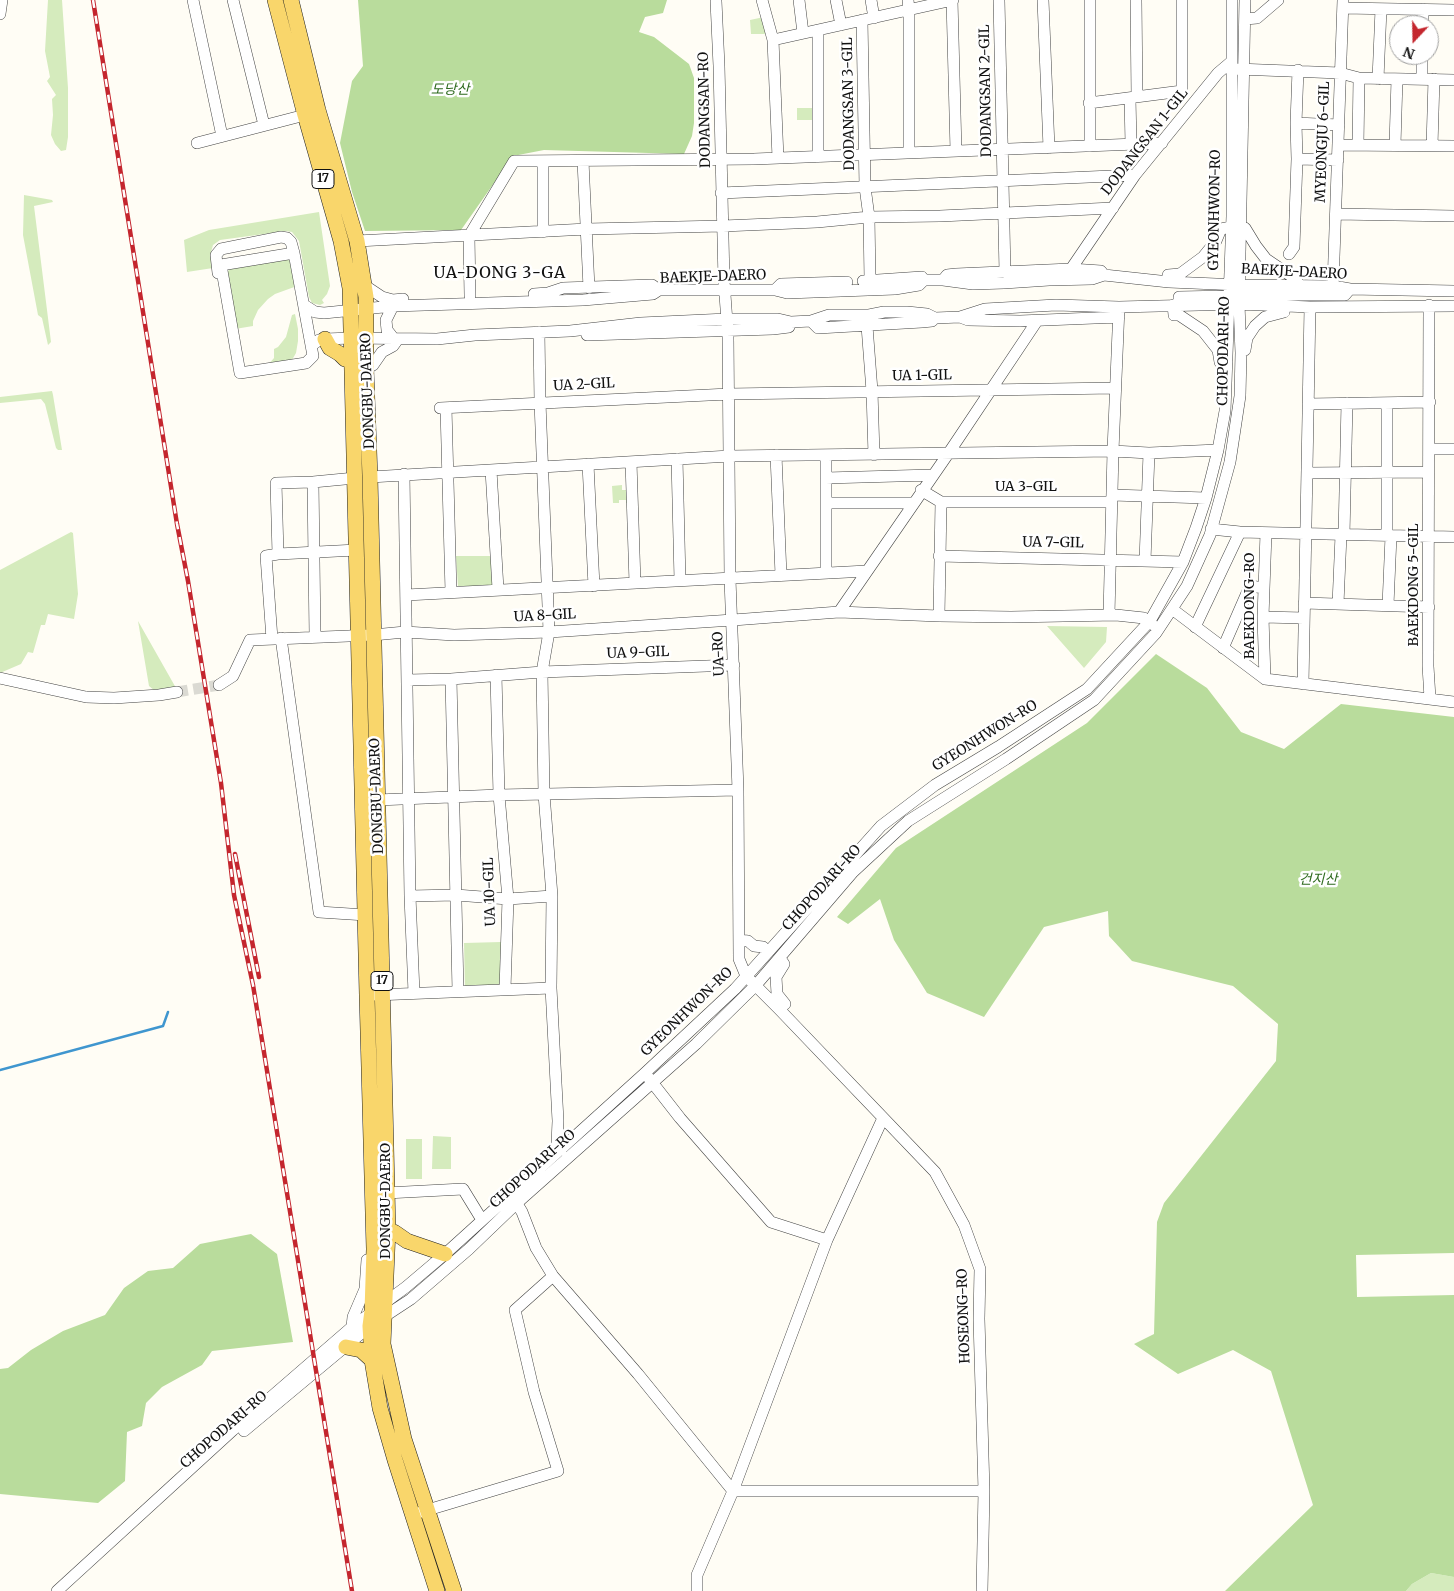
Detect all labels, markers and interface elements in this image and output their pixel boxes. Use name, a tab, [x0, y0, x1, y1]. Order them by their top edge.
north arrow	[1389, 15, 1439, 65]
street label: DODANGSAN 2-GIL	[976, 25, 996, 157]
street label: DODANGSAN 3-GIL	[839, 37, 859, 171]
text: N	[1401, 43, 1417, 63]
street label: DODANGSAN-RO	[696, 52, 714, 168]
street label: MYEONGJU 6-GIL	[1312, 81, 1334, 203]
park label: 도당산	[431, 82, 469, 98]
street label: DODANGSAN 1-GIL	[1098, 85, 1192, 199]
street label: GYEONHWON-RO	[1206, 150, 1224, 270]
road number: 17	[312, 170, 334, 188]
street label: BAEKJE-DAERO	[1240, 261, 1348, 283]
district label: UA-DONG 3-GA	[432, 263, 568, 283]
street label: BAEKJE-DAERO	[660, 267, 766, 287]
street label: CHOPODARI-RO	[1215, 296, 1233, 406]
street label: DONGBU-DAERO	[358, 333, 378, 449]
street label: UA 1-GIL	[892, 367, 952, 385]
street label: UA 2-GIL	[553, 375, 615, 395]
street label: UA 3-GIL	[995, 479, 1057, 495]
street label: BAEKDONG 5-GIL	[1406, 524, 1422, 646]
street label: UA 7-GIL	[1022, 534, 1084, 552]
street label: BAEKDONG-RO	[1242, 553, 1258, 659]
street label: UA 8-GIL	[513, 606, 577, 626]
street label: UA-RO	[710, 631, 728, 677]
street label: UA 9-GIL	[606, 644, 670, 662]
street label: GYEONHWON-RO	[929, 697, 1041, 775]
street label: DONGBU-DAERO	[367, 738, 387, 854]
street label: CHOPODARI-RO	[779, 842, 865, 934]
street label: UA 10-GIL	[480, 857, 500, 927]
park label: 건지산	[1299, 872, 1337, 888]
street label: GYEONHWON-RO	[638, 964, 736, 1060]
road number: 17	[371, 971, 393, 990]
street label: CHOPODARI-RO	[487, 1126, 579, 1212]
street label: DONGBU-DAERO	[378, 1143, 394, 1259]
street label: HOSEONG-RO	[954, 1268, 974, 1364]
street label: CHOPODARI-RO	[177, 1388, 271, 1472]

